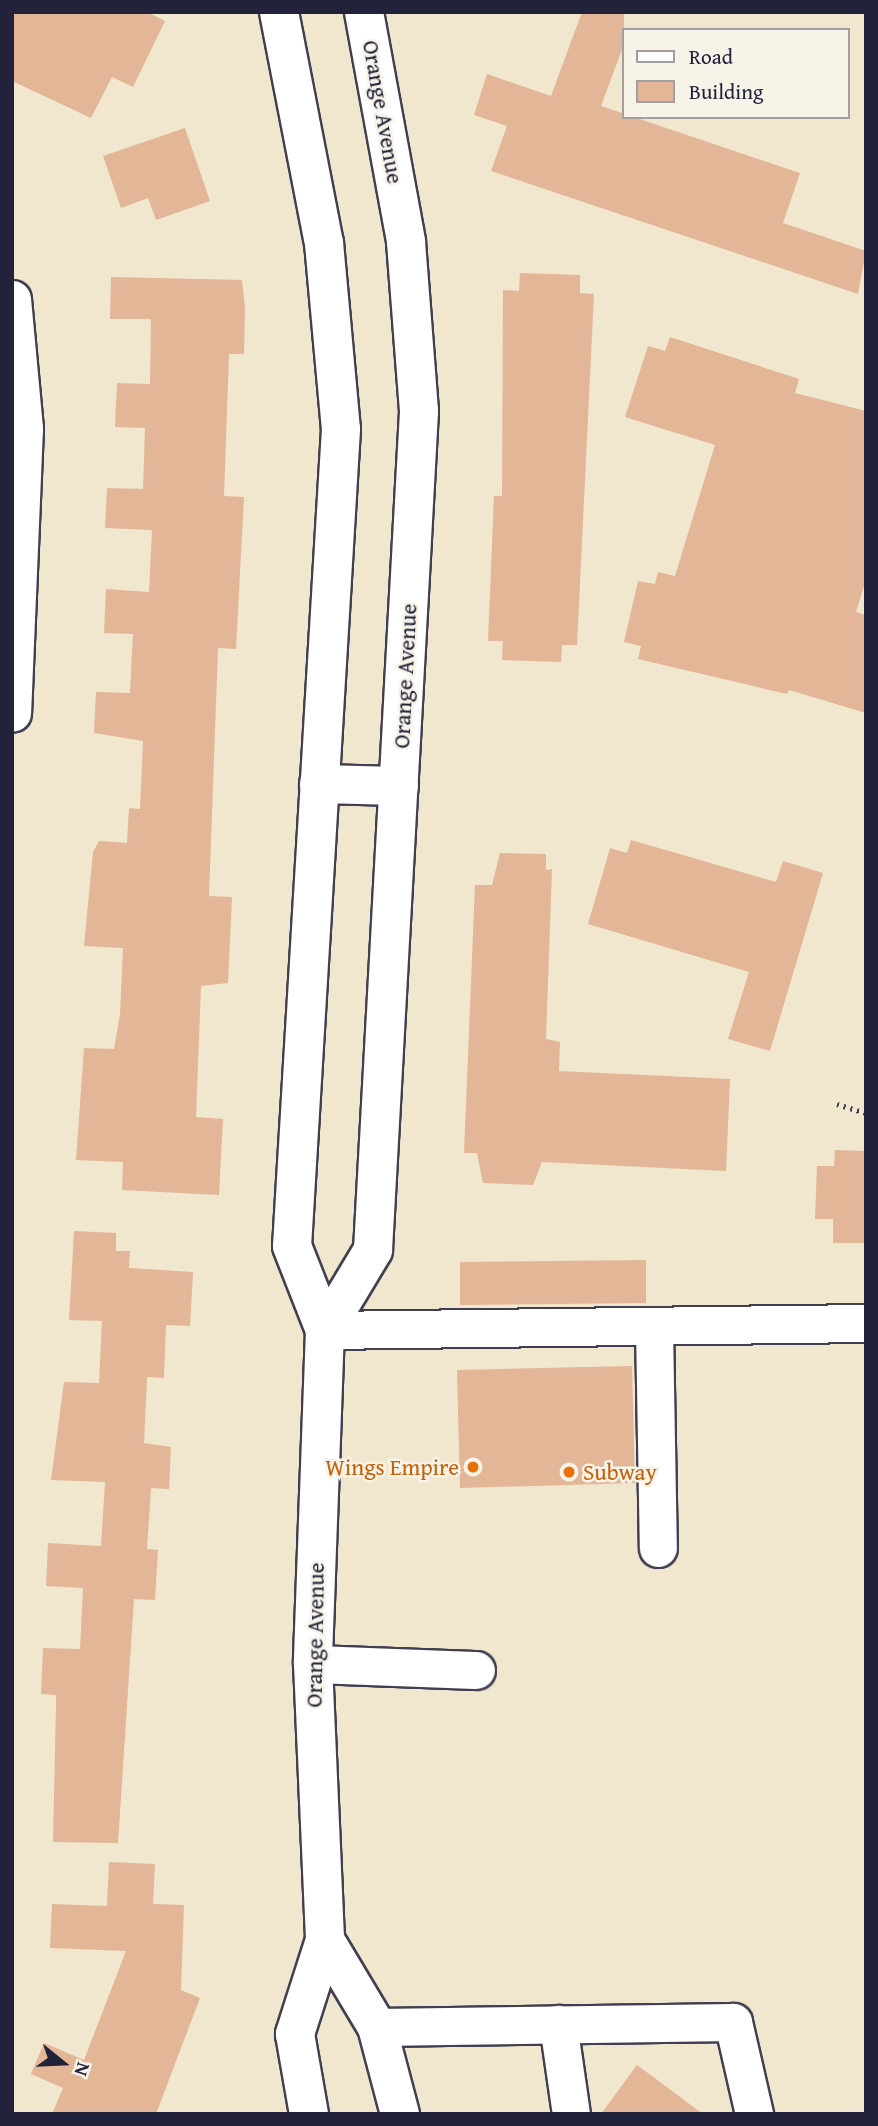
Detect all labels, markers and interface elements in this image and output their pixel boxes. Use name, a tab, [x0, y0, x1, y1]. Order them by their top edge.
legend	[622, 28, 850, 119]
street label: Orange Avenue	[357, 38, 409, 186]
text: Road	[689, 41, 733, 72]
text: Building	[689, 76, 763, 107]
street label: Orange Avenue	[387, 603, 423, 749]
place label: Wings Empire	[325, 1453, 459, 1481]
place label: Subway	[583, 1458, 657, 1486]
marker: Wings Empire	[465, 1459, 481, 1475]
marker: Subway	[561, 1464, 577, 1480]
street label: Orange Avenue	[300, 1562, 330, 1708]
north arrow	[28, 2028, 98, 2098]
text: N	[68, 2059, 98, 2080]

